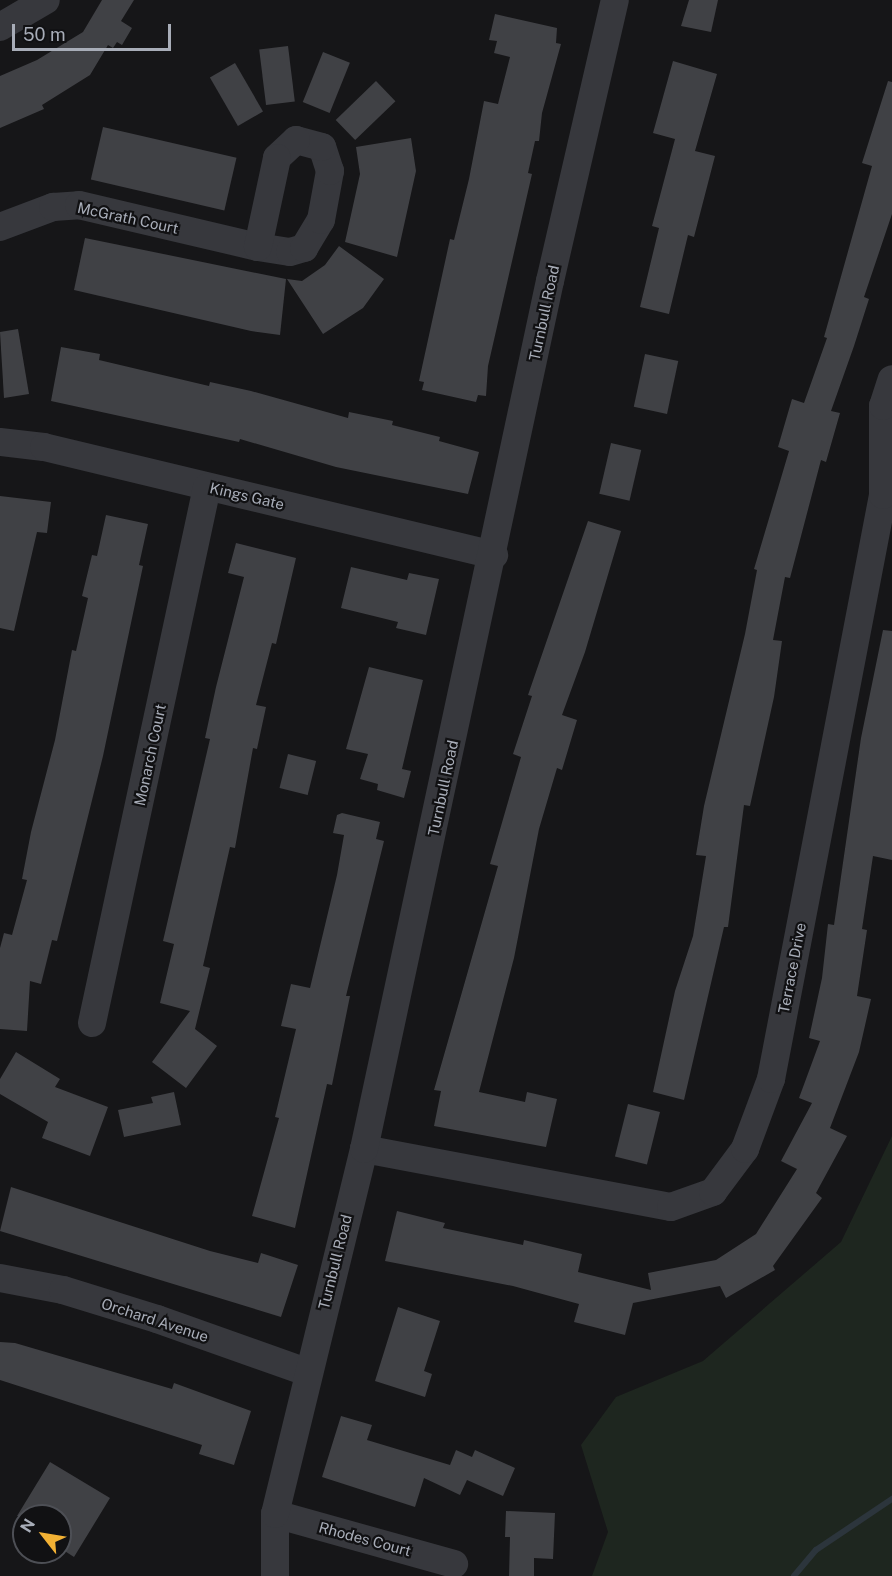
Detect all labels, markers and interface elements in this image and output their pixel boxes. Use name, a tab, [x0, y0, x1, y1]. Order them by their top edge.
scale bar	[15, 12, 174, 50]
text: 50 m	[23, 24, 66, 45]
street label: McGrath Court	[76, 198, 180, 238]
street label: Turnbull Road	[525, 264, 563, 362]
street label: Kings Gate	[208, 479, 286, 513]
street label: Monarch Court	[130, 702, 170, 808]
street label: Turnbull Road	[424, 739, 462, 837]
street label: Terrace Drive	[774, 921, 810, 1015]
street label: Turnbull Road	[315, 1213, 355, 1311]
street label: Orchard Avenue	[99, 1294, 211, 1346]
north arrow	[12, 1504, 72, 1564]
text: N	[16, 1515, 39, 1536]
street label: Rhodes Court	[317, 1518, 413, 1560]

